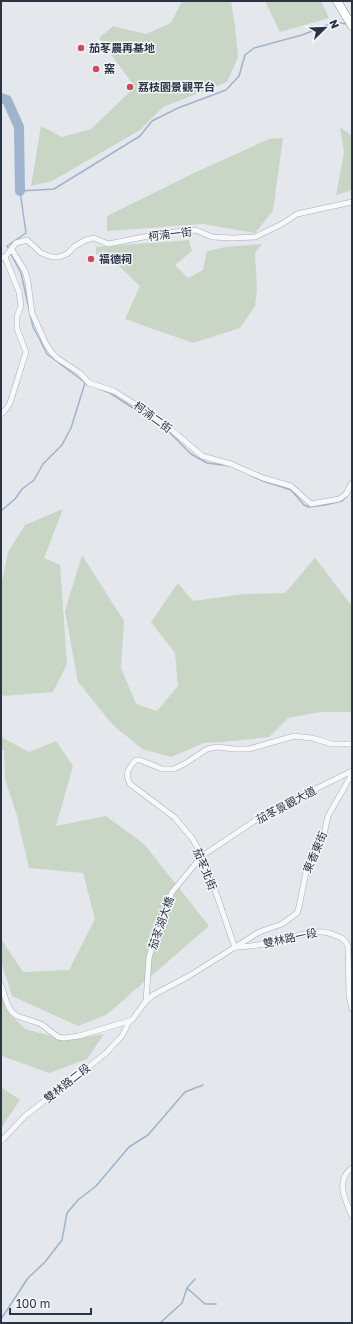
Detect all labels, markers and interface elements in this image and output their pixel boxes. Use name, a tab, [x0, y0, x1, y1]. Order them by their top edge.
north arrow	[305, 8, 345, 48]
text: N	[327, 18, 342, 30]
place label: 茄苳農再基地	[89, 41, 155, 54]
marker: 茄苳農再基地	[76, 43, 86, 53]
place label: 窯	[104, 62, 115, 75]
marker: 窯	[91, 64, 101, 74]
place label: 荔枝園景觀平台	[138, 80, 215, 93]
marker: 荔枝園景觀平台	[125, 82, 135, 92]
street label: 柯湳一街	[147, 224, 193, 243]
place label: 福德祠	[99, 252, 132, 265]
marker: 福德祠	[86, 254, 96, 264]
street label: 柯湳二街	[132, 398, 175, 435]
street label: 茄苳景觀大道	[254, 783, 318, 826]
street label: 東香東街	[300, 829, 329, 875]
street label: 茄苳北街	[191, 846, 220, 892]
street label: 茄苳湖大橋	[145, 895, 176, 951]
street label: 雙林路一段	[262, 925, 318, 950]
street label: 雙林路二段	[41, 1061, 92, 1105]
scale bar	[10, 1290, 91, 1316]
text: 100 m	[16, 1296, 50, 1311]

